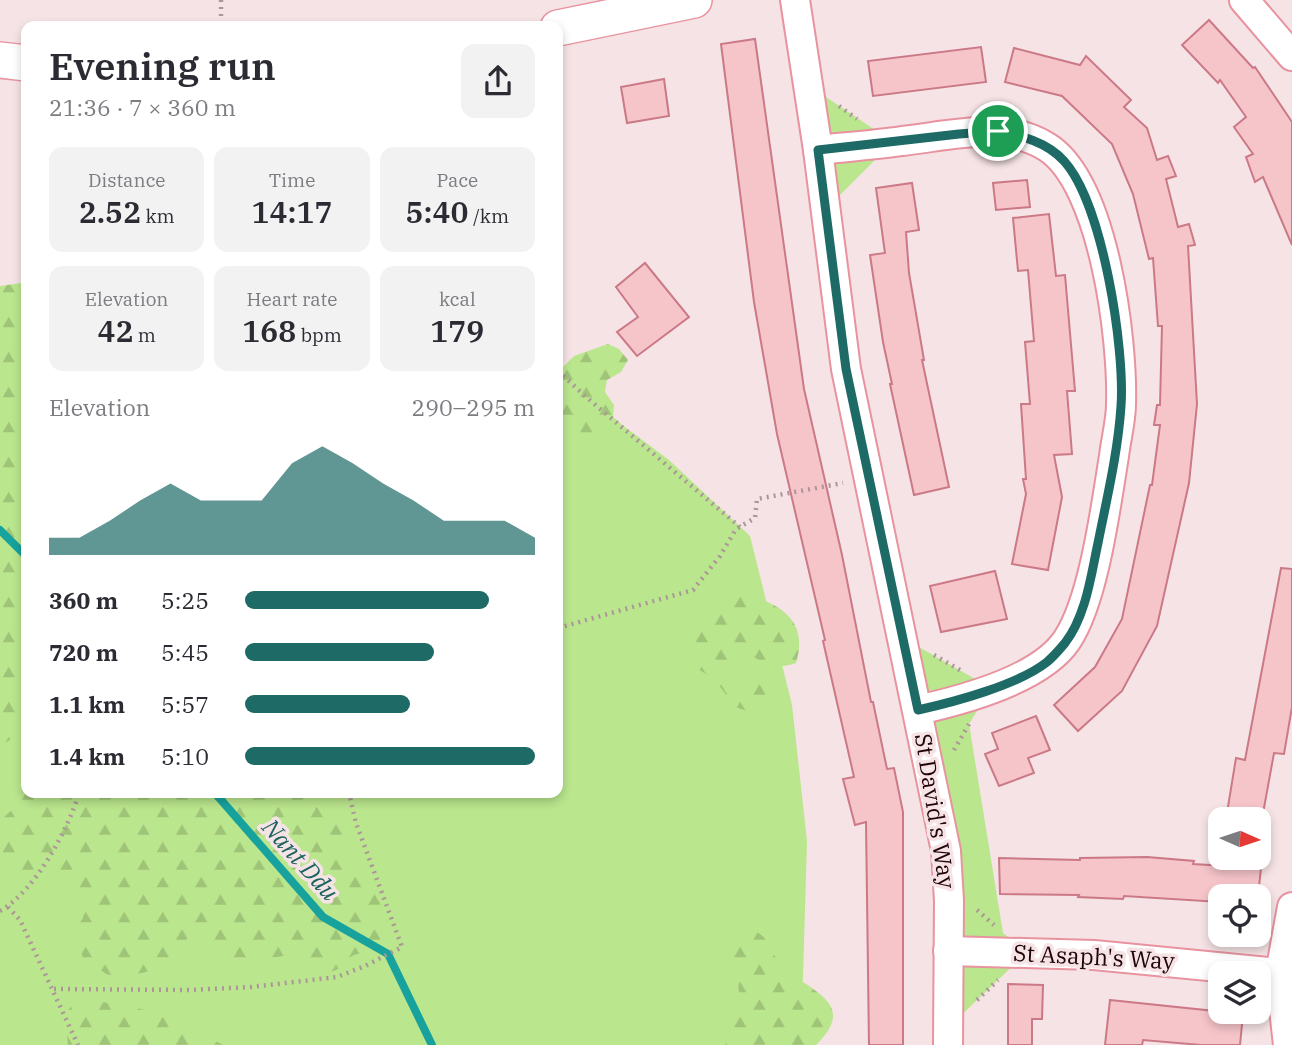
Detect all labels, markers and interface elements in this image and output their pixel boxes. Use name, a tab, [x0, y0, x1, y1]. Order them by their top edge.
text: Evening run	[49, 41, 276, 90]
button: share	[461, 44, 535, 118]
text: 21:36 · 7 × 360 m	[49, 92, 236, 122]
pin	[968, 101, 1028, 161]
icon: arrive	[979, 112, 1017, 150]
text: Distance	[88, 168, 165, 192]
text: Time	[269, 168, 315, 192]
text: Pace	[436, 168, 478, 192]
text: 2.52	[79, 192, 141, 231]
text: 14:17	[252, 192, 332, 231]
text: 5:40	[406, 192, 469, 231]
text: km	[141, 204, 175, 228]
text: /km	[469, 204, 509, 228]
text: Elevation	[85, 287, 169, 311]
text: Heart rate	[247, 287, 337, 311]
text: kcal	[439, 287, 476, 311]
text: 42	[97, 311, 133, 350]
text: 168	[242, 311, 296, 350]
text: 179	[430, 311, 484, 350]
text: m	[133, 323, 156, 347]
text: bpm	[296, 323, 342, 347]
text: Elevation	[49, 392, 150, 422]
text: 290–295 m	[411, 392, 535, 422]
text: 360 m	[49, 585, 118, 615]
text: 5:25	[161, 585, 209, 615]
text: 720 m	[49, 637, 118, 667]
text: 5:45	[161, 637, 209, 667]
text: 1.1 km	[49, 689, 125, 719]
text: 5:57	[161, 689, 209, 719]
street label: St David's Way	[909, 731, 963, 891]
text: 1.4 km	[49, 741, 125, 771]
text: 5:10	[161, 741, 209, 771]
north arrow	[1208, 807, 1270, 870]
map controls	[1208, 807, 1271, 1024]
water label: Nant Ddu	[255, 811, 346, 907]
button: locate	[1208, 884, 1271, 947]
street label: St Asaph's Way	[1013, 937, 1176, 975]
button: layers	[1208, 961, 1271, 1024]

